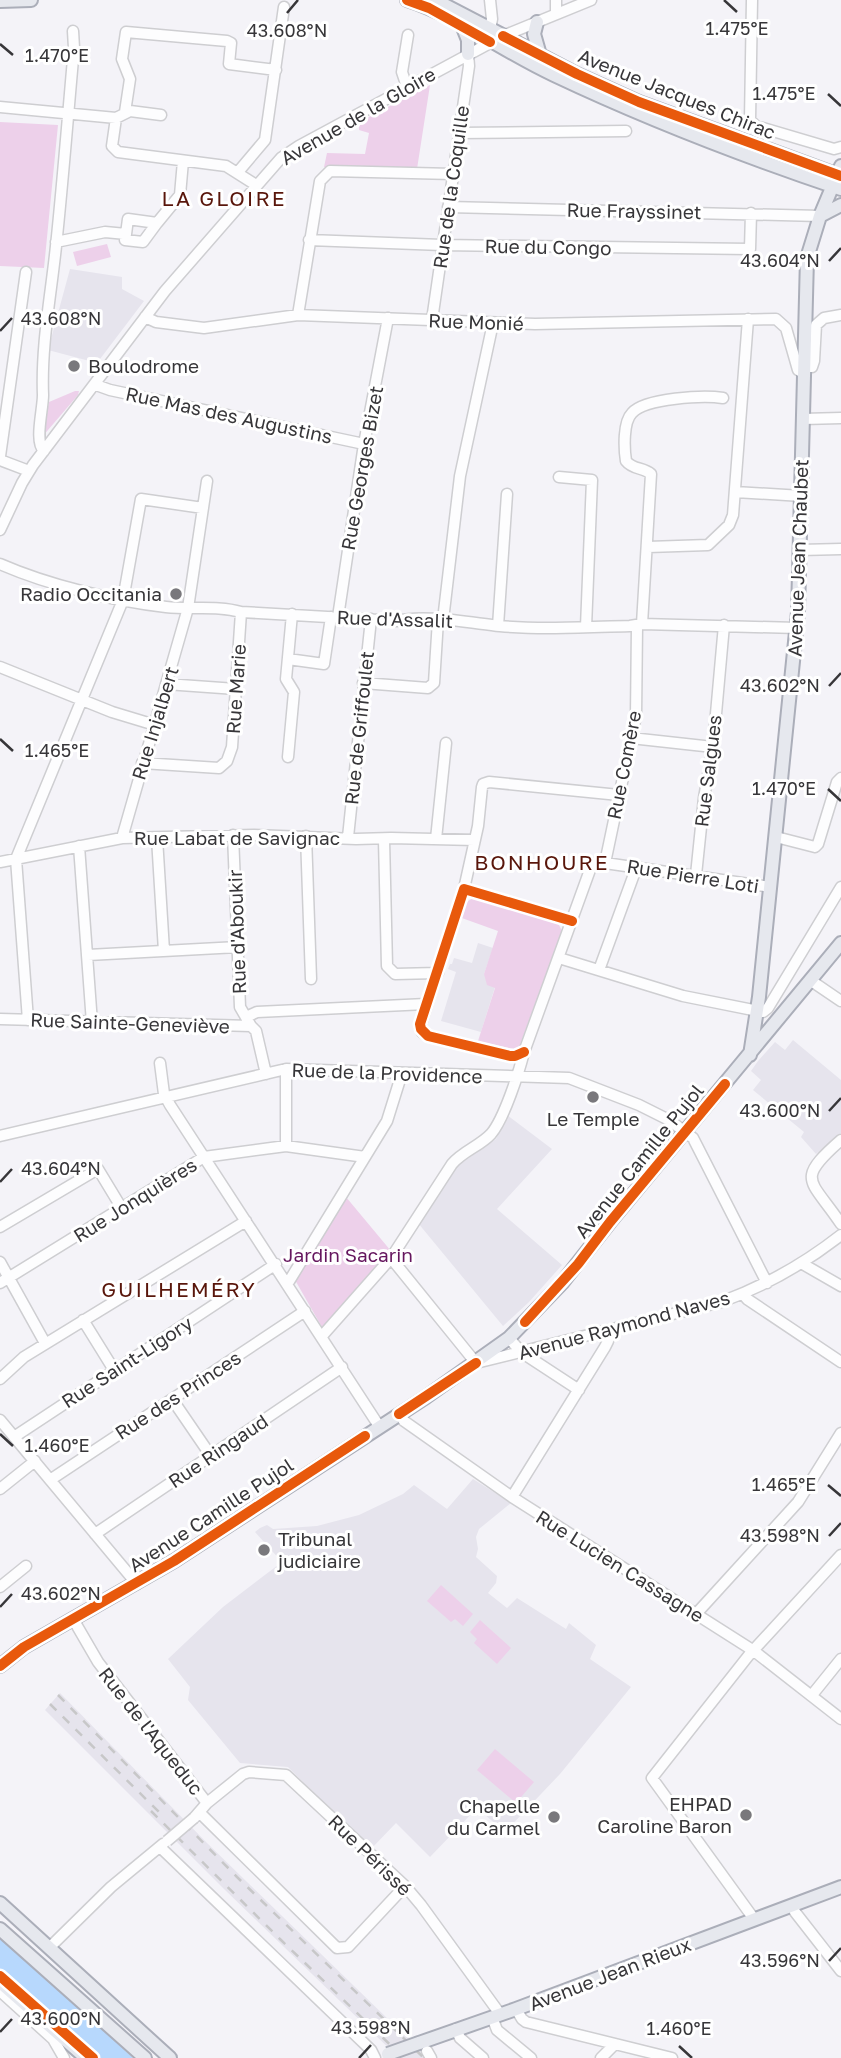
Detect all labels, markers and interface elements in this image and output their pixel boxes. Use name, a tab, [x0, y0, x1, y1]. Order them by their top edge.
text: 1.475°E	[705, 17, 769, 39]
text: 43.608°N	[247, 19, 327, 41]
street label: Avenue Jacques Chirac	[575, 43, 779, 144]
text: 1.470°E	[25, 44, 89, 66]
street label: Avenue de la Gloire	[276, 62, 439, 169]
text: 1.475°E	[752, 82, 816, 104]
street label: Rue de la Coquille	[428, 104, 473, 270]
district label: LA GLOIRE	[161, 185, 287, 211]
street label: Rue Frayssinet	[566, 198, 702, 223]
street label: Rue du Congo	[484, 234, 612, 259]
text: 43.604°N	[740, 249, 820, 271]
text: 43.608°N	[21, 307, 101, 329]
street label: Rue Monié	[428, 308, 524, 335]
place label: Boulodrome	[88, 354, 199, 377]
marker: Boulodrome	[66, 358, 82, 374]
street label: Rue Mas des Augustins	[124, 381, 335, 448]
street label: Rue Georges Bizet	[336, 384, 387, 552]
street label: Avenue Jean Chaubet	[783, 459, 812, 657]
place label: Radio Occitania	[20, 582, 162, 605]
marker: Radio Occitania	[168, 586, 184, 602]
street label: Rue d'Assalit	[336, 605, 454, 632]
street label: Rue Marie	[221, 643, 250, 735]
street label: Rue de Griffoulet	[339, 650, 378, 806]
street label: Rue Injalbert	[126, 663, 183, 782]
text: 43.602°N	[740, 674, 820, 696]
street label: Rue Comère	[602, 709, 645, 821]
street label: Rue Salgues	[689, 714, 726, 828]
text: 1.465°E	[25, 739, 89, 761]
text: 1.470°E	[752, 777, 816, 799]
street label: Rue Labat de Savignac	[134, 826, 340, 849]
district label: BONHOURE	[474, 849, 610, 875]
street label: Rue Pierre Loti	[625, 854, 761, 897]
street label: Rue d'Aboukir	[223, 869, 250, 995]
street label: Rue Sainte-Geneviève	[30, 1008, 230, 1037]
street label: Rue de la Providence	[291, 1058, 483, 1087]
street label: Avenue Camille Pujol	[569, 1079, 708, 1242]
marker: Le Temple	[585, 1089, 601, 1105]
text: 43.600°N	[740, 1099, 820, 1121]
place label: Le Temple	[547, 1107, 639, 1130]
street label: Rue Jonquières	[69, 1152, 201, 1247]
text: 43.604°N	[21, 1157, 101, 1179]
park label: Jardin Sacarin	[283, 1243, 413, 1266]
district label: GUILHEMÉRY	[101, 1276, 257, 1302]
street label: Avenue Raymond Naves	[516, 1285, 732, 1364]
street label: Rue Saint-Ligory	[57, 1311, 197, 1412]
street label: Rue des Princes	[110, 1345, 245, 1444]
street label: Rue Ringaud	[164, 1409, 272, 1492]
text: 1.460°E	[24, 1434, 90, 1456]
street label: Avenue Camille Pujol	[124, 1453, 297, 1576]
text: 1.465°E	[752, 1473, 816, 1495]
street label: Rue Lucien Cassagne	[532, 1505, 708, 1627]
text: 43.598°N	[740, 1524, 820, 1546]
place label: Tribunal judiciaire	[277, 1527, 361, 1572]
marker: Tribunal judiciaire	[256, 1542, 272, 1558]
text: 43.602°N	[21, 1582, 101, 1604]
street label: Rue de l'Aqueduc	[94, 1662, 208, 1799]
place label: EHPAD Caroline Baron	[597, 1792, 732, 1837]
place label: Chapelle du Carmel	[447, 1794, 540, 1839]
marker: EHPAD Caroline Baron	[738, 1807, 754, 1823]
street label: Rue Périssé	[324, 1809, 417, 1900]
marker: Chapelle du Carmel	[546, 1809, 562, 1825]
street label: Avenue Jean Rieux	[526, 1932, 694, 2015]
text: 43.596°N	[740, 1949, 820, 1971]
text: 43.600°N	[21, 2007, 101, 2029]
text: 43.598°N	[331, 2016, 411, 2038]
text: 1.460°E	[646, 2017, 712, 2039]

